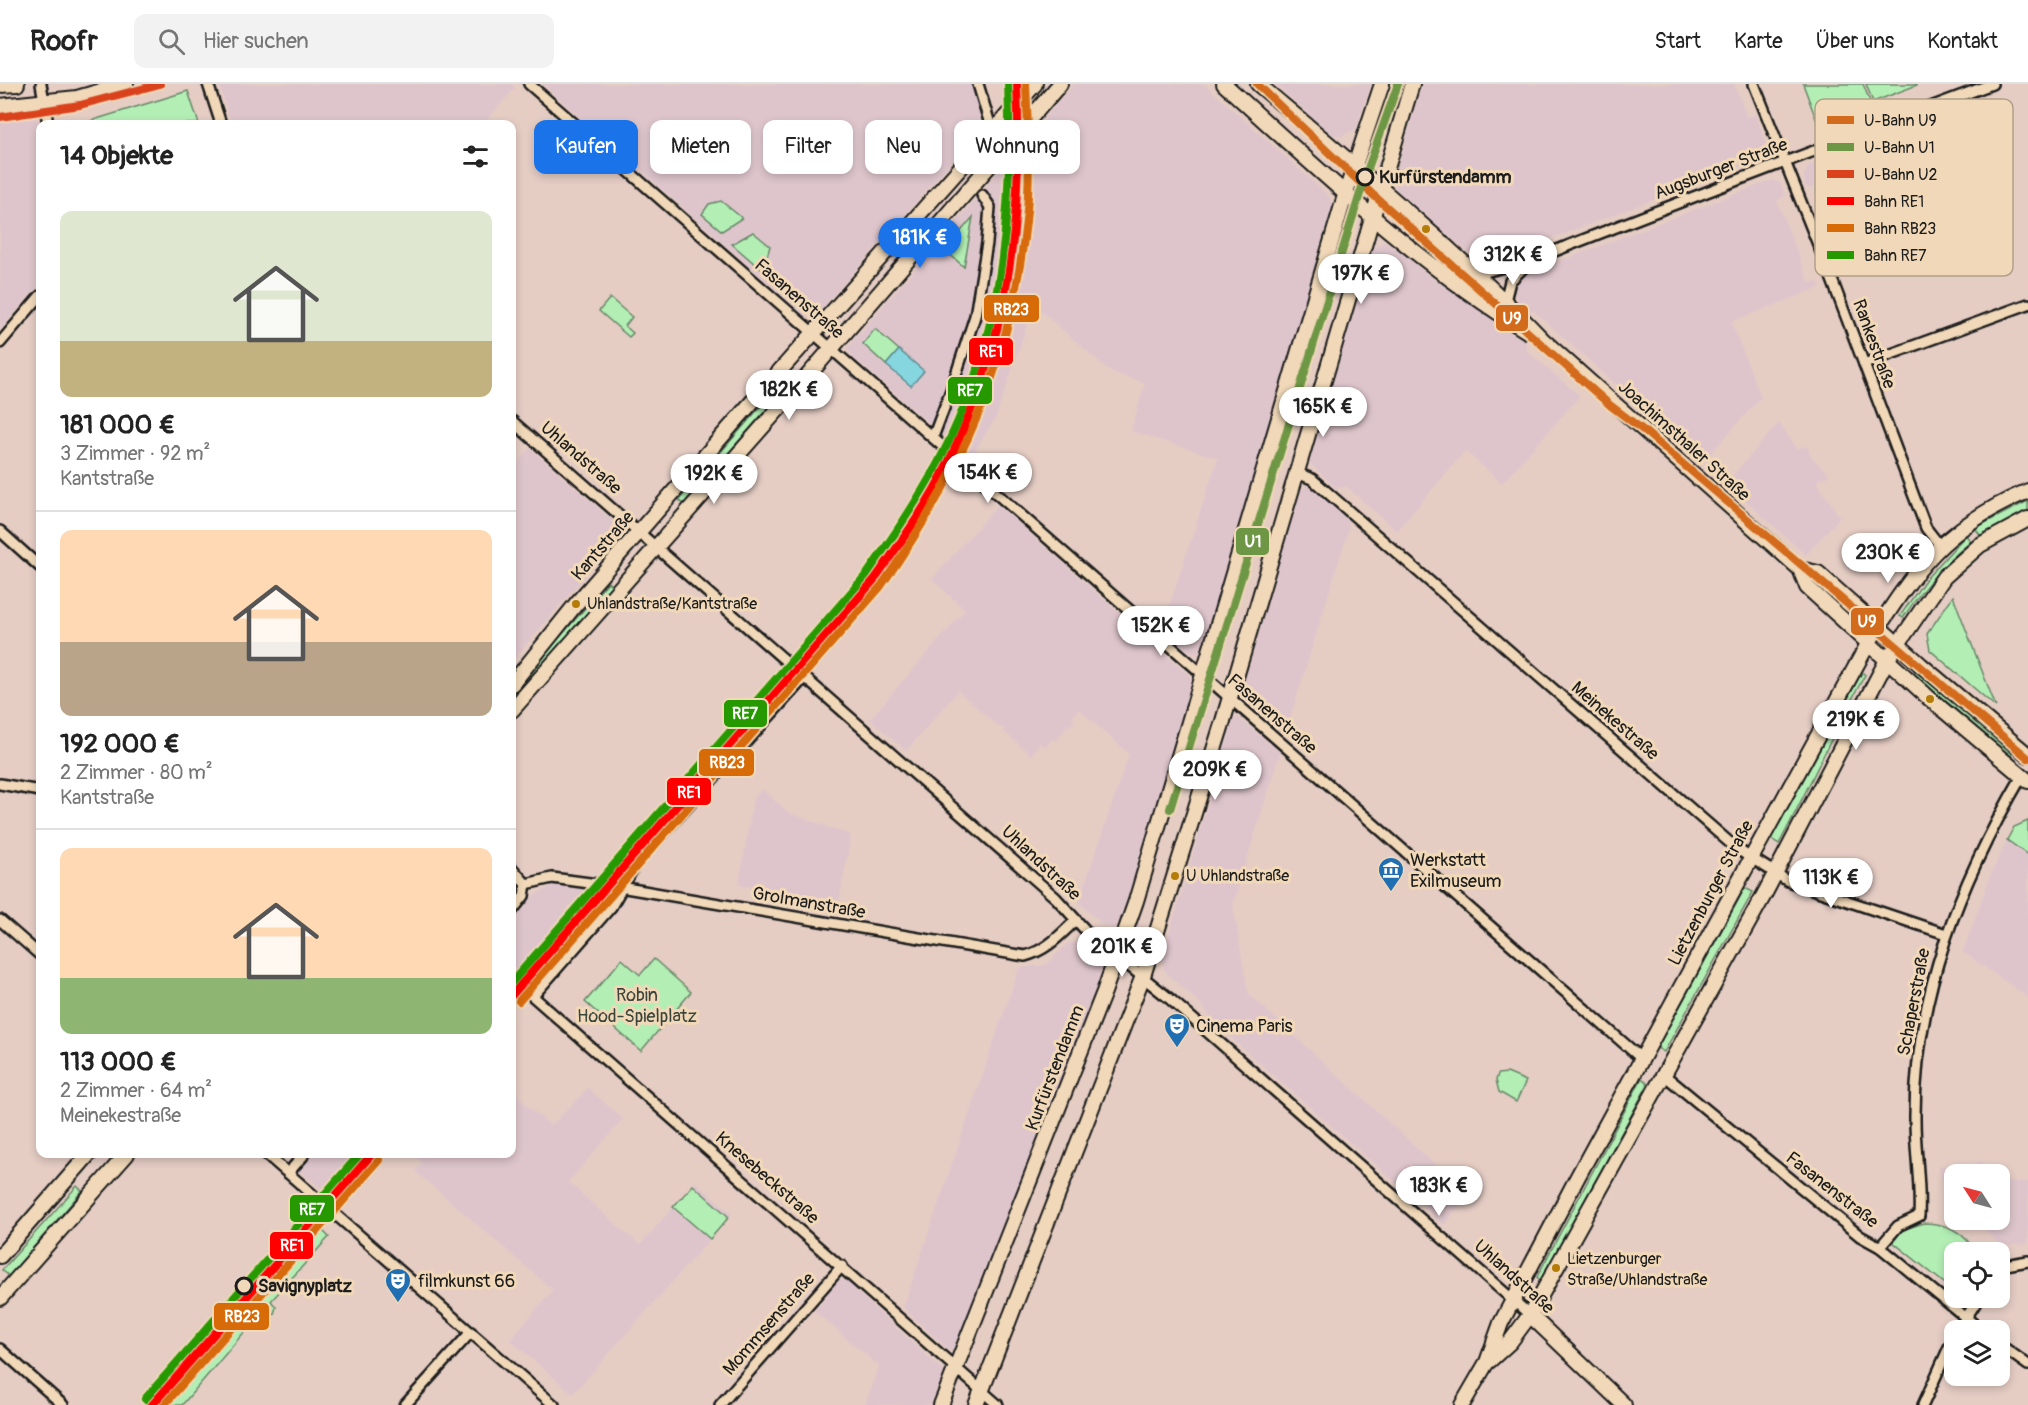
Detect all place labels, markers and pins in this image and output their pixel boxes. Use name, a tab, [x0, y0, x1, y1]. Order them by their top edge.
place label: Kurfürstendamm	[1379, 166, 1512, 189]
marker: Kurfürstendamm	[1356, 168, 1374, 186]
pin: 181K €	[871, 218, 969, 269]
unlabelled marker	[1420, 223, 1432, 235]
pin: 312K €	[1464, 235, 1562, 286]
pin: 197K €	[1312, 254, 1410, 305]
pin: 182K €	[740, 370, 838, 421]
pin: 165K €	[1274, 387, 1372, 438]
pin: 154K €	[939, 453, 1037, 504]
pin: 192K €	[665, 454, 763, 505]
pin: 230K €	[1839, 533, 1937, 584]
place label: Uhlandstraße/Kantstraße	[587, 594, 757, 614]
marker: Uhlandstraße/Kantstraße	[570, 598, 582, 610]
pin: 152K €	[1112, 606, 1210, 657]
unlabelled marker	[1924, 693, 1936, 705]
pin: 219K €	[1807, 700, 1905, 751]
pin: 209K €	[1166, 750, 1264, 801]
place label: Werkstatt Exilmuseum	[1410, 849, 1501, 893]
museum icon: Werkstatt Exilmuseum	[1376, 855, 1406, 893]
pin: 113K €	[1782, 858, 1880, 909]
place label: U Uhlandstraße	[1186, 866, 1289, 886]
marker: U Uhlandstraße	[1169, 870, 1181, 882]
pin: 201K €	[1073, 927, 1171, 978]
theatre icon: Cinema Paris	[1162, 1011, 1192, 1049]
place label: Cinema Paris	[1196, 1015, 1293, 1038]
pin: 183K €	[1390, 1166, 1488, 1217]
place label: Lietzenburger Straße/Uhlandstraße	[1567, 1249, 1708, 1290]
marker: Lietzenburger Straße/Uhlandstraße	[1550, 1262, 1562, 1274]
theatre icon: filmkunst 66	[383, 1266, 413, 1304]
place label: filmkunst 66	[418, 1270, 515, 1293]
place label: Savignyplatz	[258, 1275, 353, 1298]
marker: Savignyplatz	[235, 1277, 253, 1295]

